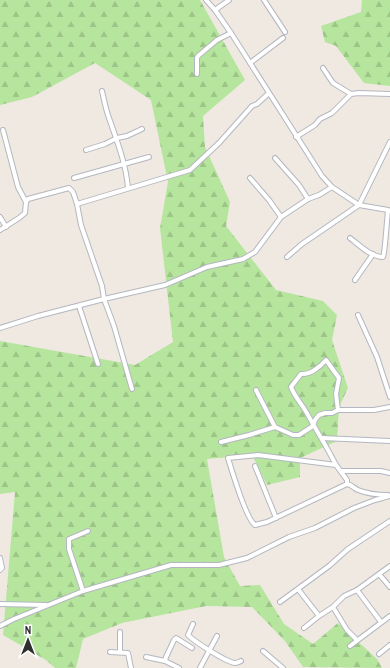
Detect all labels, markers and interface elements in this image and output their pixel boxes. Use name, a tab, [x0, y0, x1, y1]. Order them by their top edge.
north arrow	[8, 620, 48, 660]
text: N	[25, 623, 31, 637]

